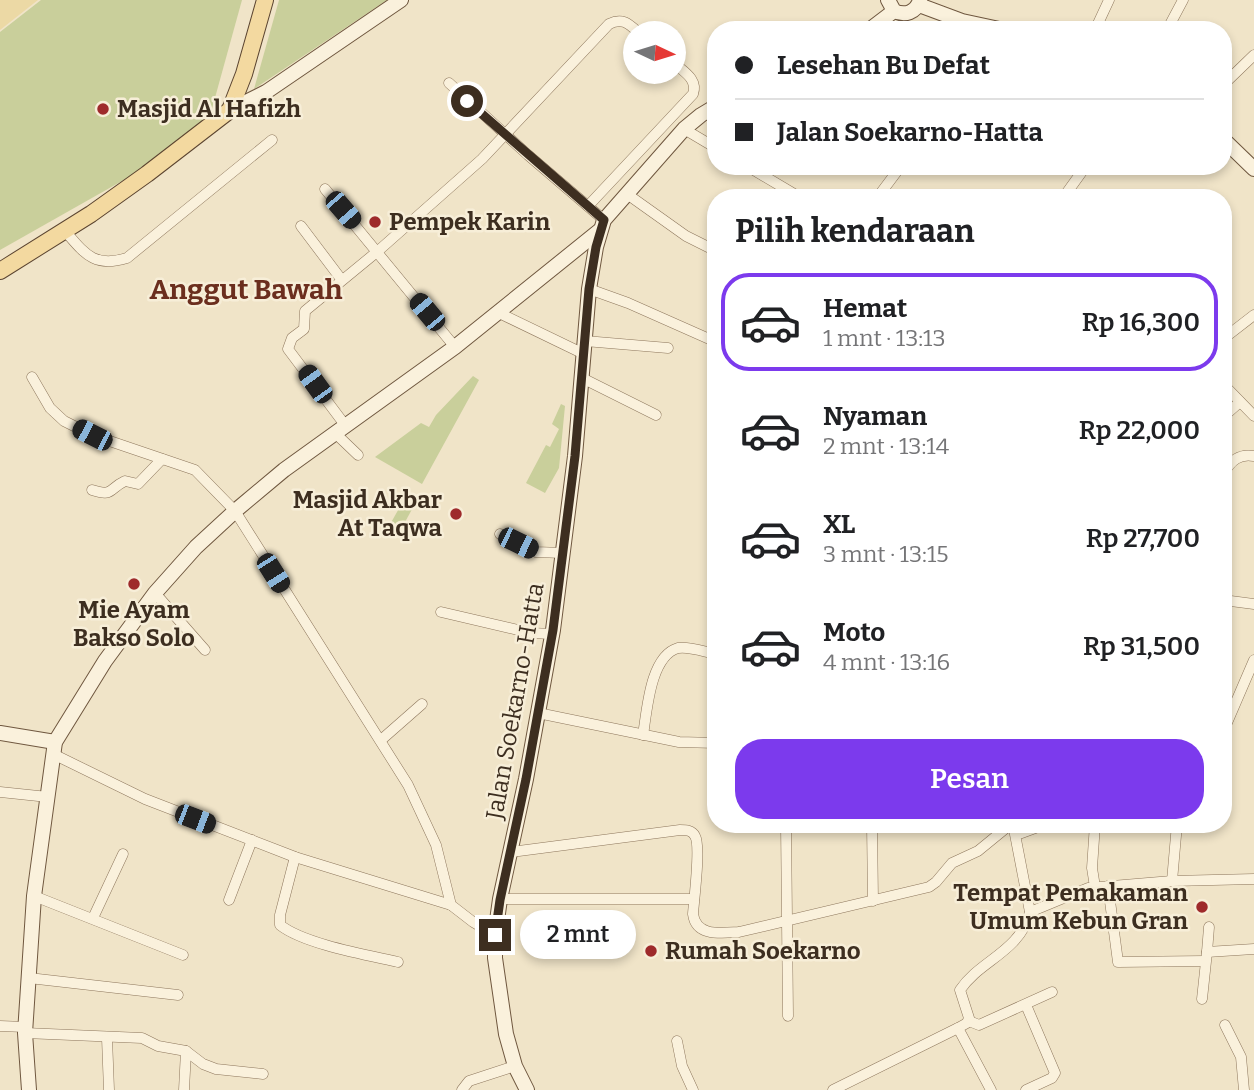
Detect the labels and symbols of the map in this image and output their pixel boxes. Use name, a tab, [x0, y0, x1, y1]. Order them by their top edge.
north arrow	[623, 21, 686, 84]
route start	[451, 85, 483, 117]
place label: Masjid Al Hafizh	[117, 95, 301, 123]
marker: Masjid Al Hafizh	[95, 101, 111, 117]
car	[322, 187, 365, 233]
place label: Pempek Karin	[389, 208, 551, 236]
marker: Pempek Karin	[367, 214, 383, 230]
district label: Anggut Bawah	[149, 273, 343, 306]
car	[406, 289, 449, 335]
car	[295, 361, 336, 407]
car	[69, 416, 116, 454]
place label: Masjid Akbar At Taqwa	[293, 486, 443, 542]
marker: Masjid Akbar At Taqwa	[448, 506, 464, 522]
car	[495, 524, 542, 562]
car	[253, 550, 294, 596]
marker: Mie Ayam Bakso Solo	[126, 576, 142, 592]
street label: Jalan Soekarno-Hatta	[480, 581, 550, 822]
place label: Mie Ayam Bakso Solo	[73, 596, 195, 652]
car	[172, 802, 219, 836]
place label: Tempat Pemakaman Umum Kebun Gran	[953, 879, 1189, 935]
marker: Tempat Pemakaman Umum Kebun Gran	[1194, 899, 1210, 915]
callout: 2 mnt	[520, 911, 635, 960]
route end	[479, 919, 511, 951]
place label: Rumah Soekarno	[665, 937, 861, 965]
marker: Rumah Soekarno	[643, 943, 659, 959]

